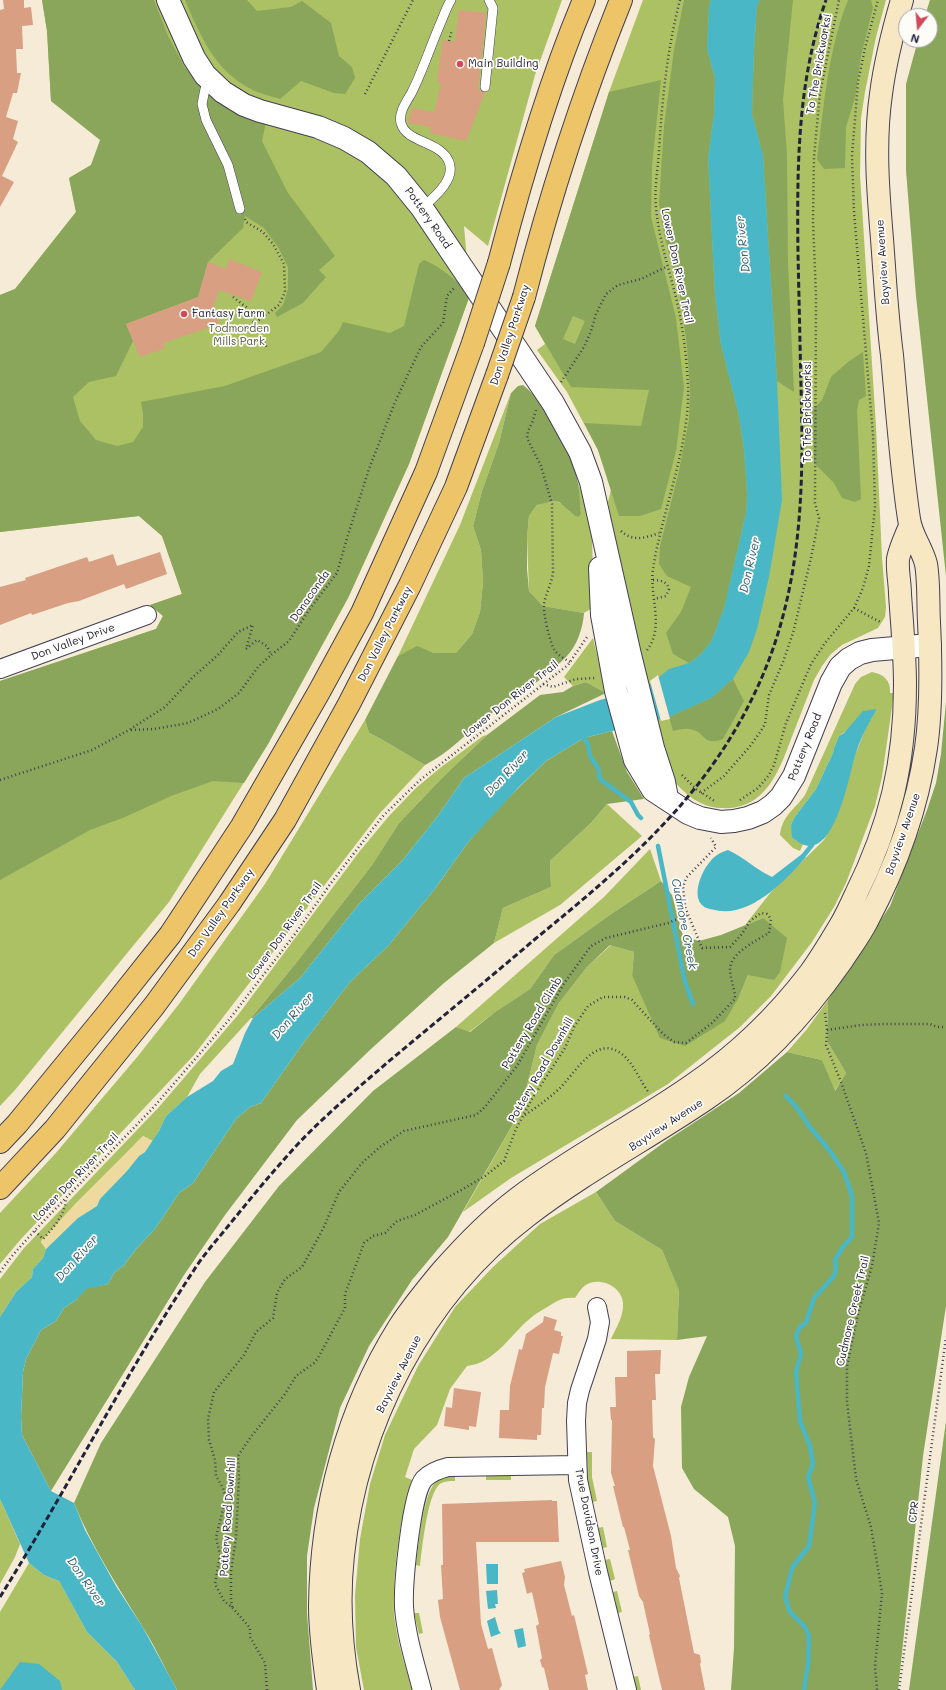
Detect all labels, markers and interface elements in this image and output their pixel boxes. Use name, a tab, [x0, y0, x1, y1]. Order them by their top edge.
north arrow	[898, 8, 938, 48]
street label: To The Brickworks!	[804, 13, 834, 115]
text: N	[909, 31, 921, 47]
place label: Main Building	[468, 57, 538, 71]
marker: Main Building	[455, 59, 465, 69]
street label: Pottery Road	[402, 185, 454, 251]
street label: Lower Don River Trail	[658, 207, 696, 325]
water label: Don River	[733, 215, 753, 273]
street label: Bayview Avenue	[873, 219, 893, 305]
street label: Don Valley Parkway	[487, 283, 533, 387]
place label: Fantasy Farm	[192, 307, 265, 321]
marker: Fantasy Farm	[179, 309, 189, 319]
park label: Todmorden Mills Park	[209, 322, 269, 348]
street label: To The Brickworks!	[801, 361, 815, 463]
water label: Don River	[737, 536, 763, 594]
street label: Donaconda	[287, 568, 333, 624]
street label: Don Valley Parkway	[355, 584, 415, 684]
street label: Don Valley Drive	[29, 621, 117, 663]
street label: Lower Don River Trail	[461, 658, 561, 740]
street label: Pottery Road	[785, 711, 825, 783]
water label: Don River	[482, 747, 532, 799]
street label: Bayview Avenue	[883, 791, 923, 877]
street label: Don Valley Parkway	[185, 866, 257, 960]
water label: Cudmore Creek	[668, 877, 700, 971]
street label: Lower Don River Trail	[245, 880, 325, 982]
street label: Pottery Road Climb	[499, 975, 565, 1071]
water label: Don River	[269, 990, 317, 1042]
street label: Pottery Road Downhill	[505, 1015, 577, 1125]
street label: Bayview Avenue	[627, 1096, 705, 1154]
street label: Lower Don River Trail	[31, 1130, 121, 1224]
water label: Don River	[53, 1232, 101, 1284]
street label: Cudmore Creek Trail	[834, 1254, 872, 1368]
street label: Bayview Avenue	[374, 1333, 424, 1415]
street label: Pottery Road Downhill	[217, 1457, 239, 1577]
street label: True Davidson Drive	[572, 1467, 606, 1577]
street label: CPR	[906, 1500, 922, 1524]
water label: Don River	[64, 1555, 108, 1609]

